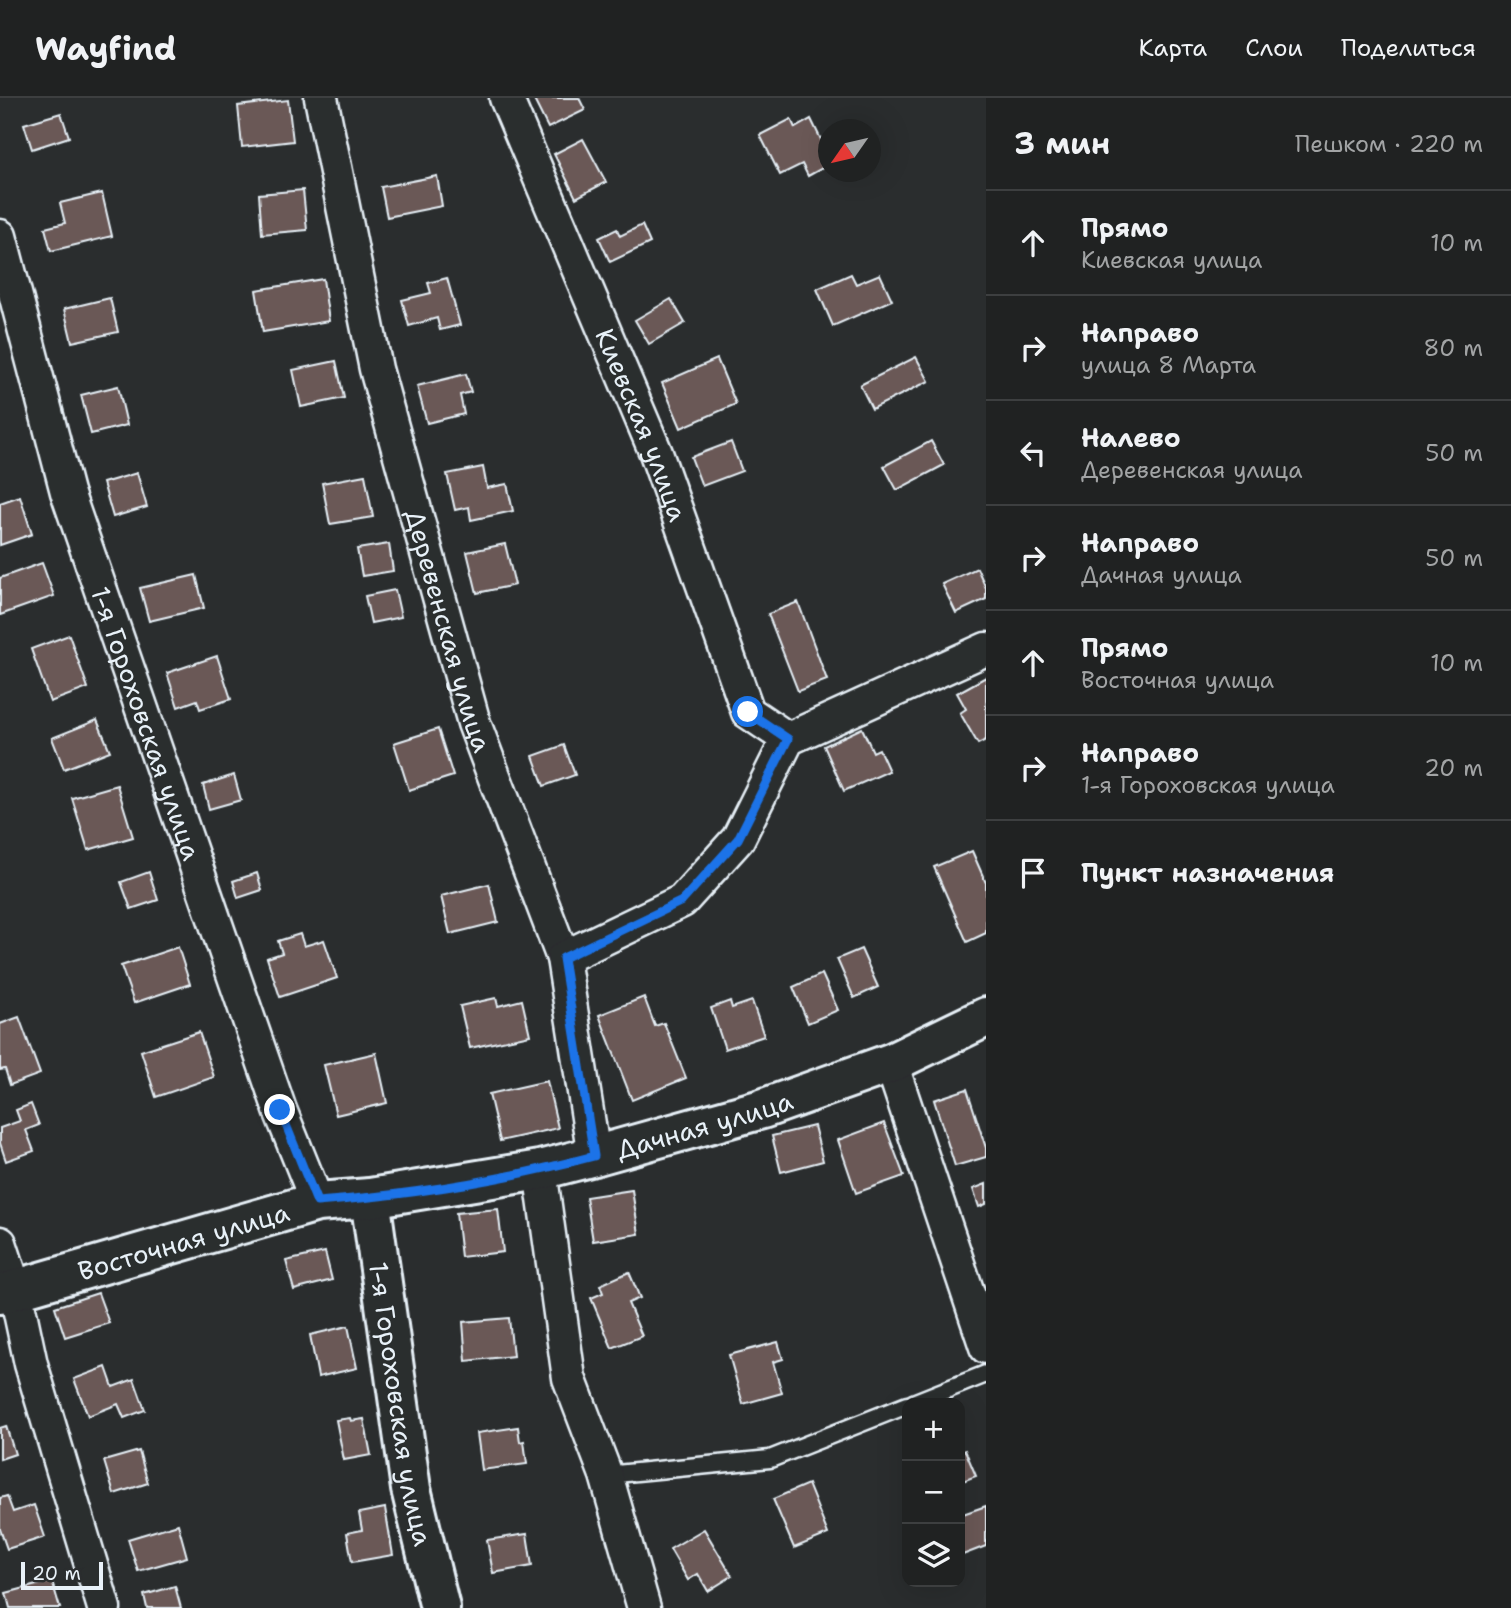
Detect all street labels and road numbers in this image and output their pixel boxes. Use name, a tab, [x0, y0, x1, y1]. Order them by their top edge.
street label: Киевская улица	[588, 323, 696, 526]
street label: Деревенская улица	[398, 505, 501, 757]
street label: 1-я Гороховская улица	[83, 582, 210, 864]
street label: Дачная улица	[612, 1082, 797, 1166]
street label: Восточная улица	[74, 1194, 293, 1288]
street label: 1-я Гороховская улица	[362, 1259, 442, 1549]

